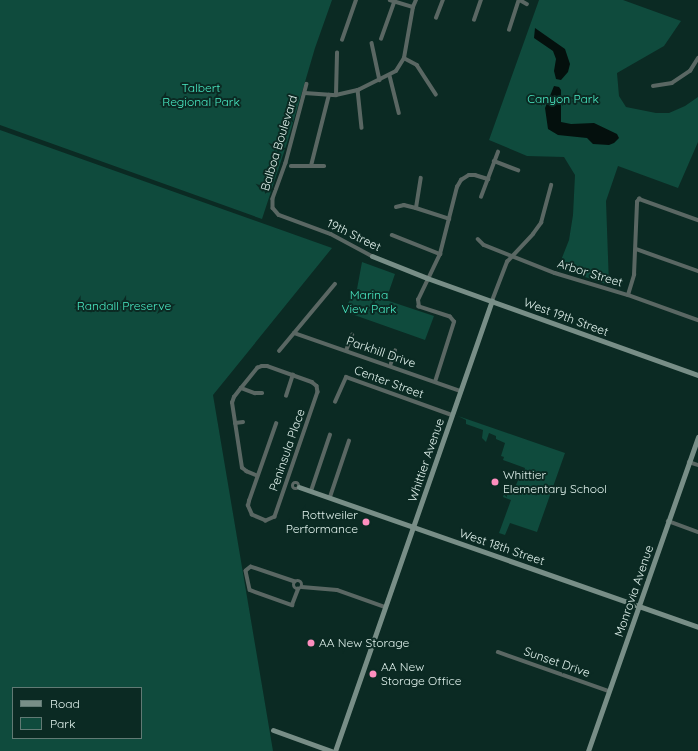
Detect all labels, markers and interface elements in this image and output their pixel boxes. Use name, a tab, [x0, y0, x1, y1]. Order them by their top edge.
park label: Talbert Regional Park	[162, 81, 240, 109]
park label: Canyon Park	[527, 92, 599, 106]
street label: Balboa Boulevard	[258, 93, 300, 193]
street label: 19th Street	[325, 216, 383, 254]
street label: Arbor Street	[556, 256, 624, 290]
park label: Marina View Park	[341, 288, 397, 316]
street label: West 19th Street	[522, 295, 610, 339]
park label: Randall Preserve	[77, 299, 171, 313]
street label: Parkhill Drive	[344, 333, 418, 371]
street label: Center Street	[352, 363, 426, 401]
street label: Peninsula Place	[266, 407, 308, 493]
street label: Whittier Avenue	[405, 416, 447, 504]
place label: Whittier Elementary School	[503, 468, 607, 496]
marker: Whittier Elementary School	[490, 477, 500, 487]
place label: Rottweiler Performance	[286, 508, 358, 536]
marker: Rottweiler Performance	[361, 517, 371, 527]
street label: West 18th Street	[458, 526, 546, 568]
street label: Monrovia Avenue	[612, 543, 656, 639]
place label: AA New Storage	[319, 636, 409, 650]
marker: AA New Storage	[306, 638, 316, 648]
street label: Sunset Drive	[522, 644, 592, 680]
place label: AA New Storage Office	[381, 660, 461, 688]
marker: AA New Storage Office	[368, 669, 378, 679]
legend	[12, 687, 142, 739]
text: Road	[50, 696, 80, 711]
text: Park	[50, 716, 75, 731]

